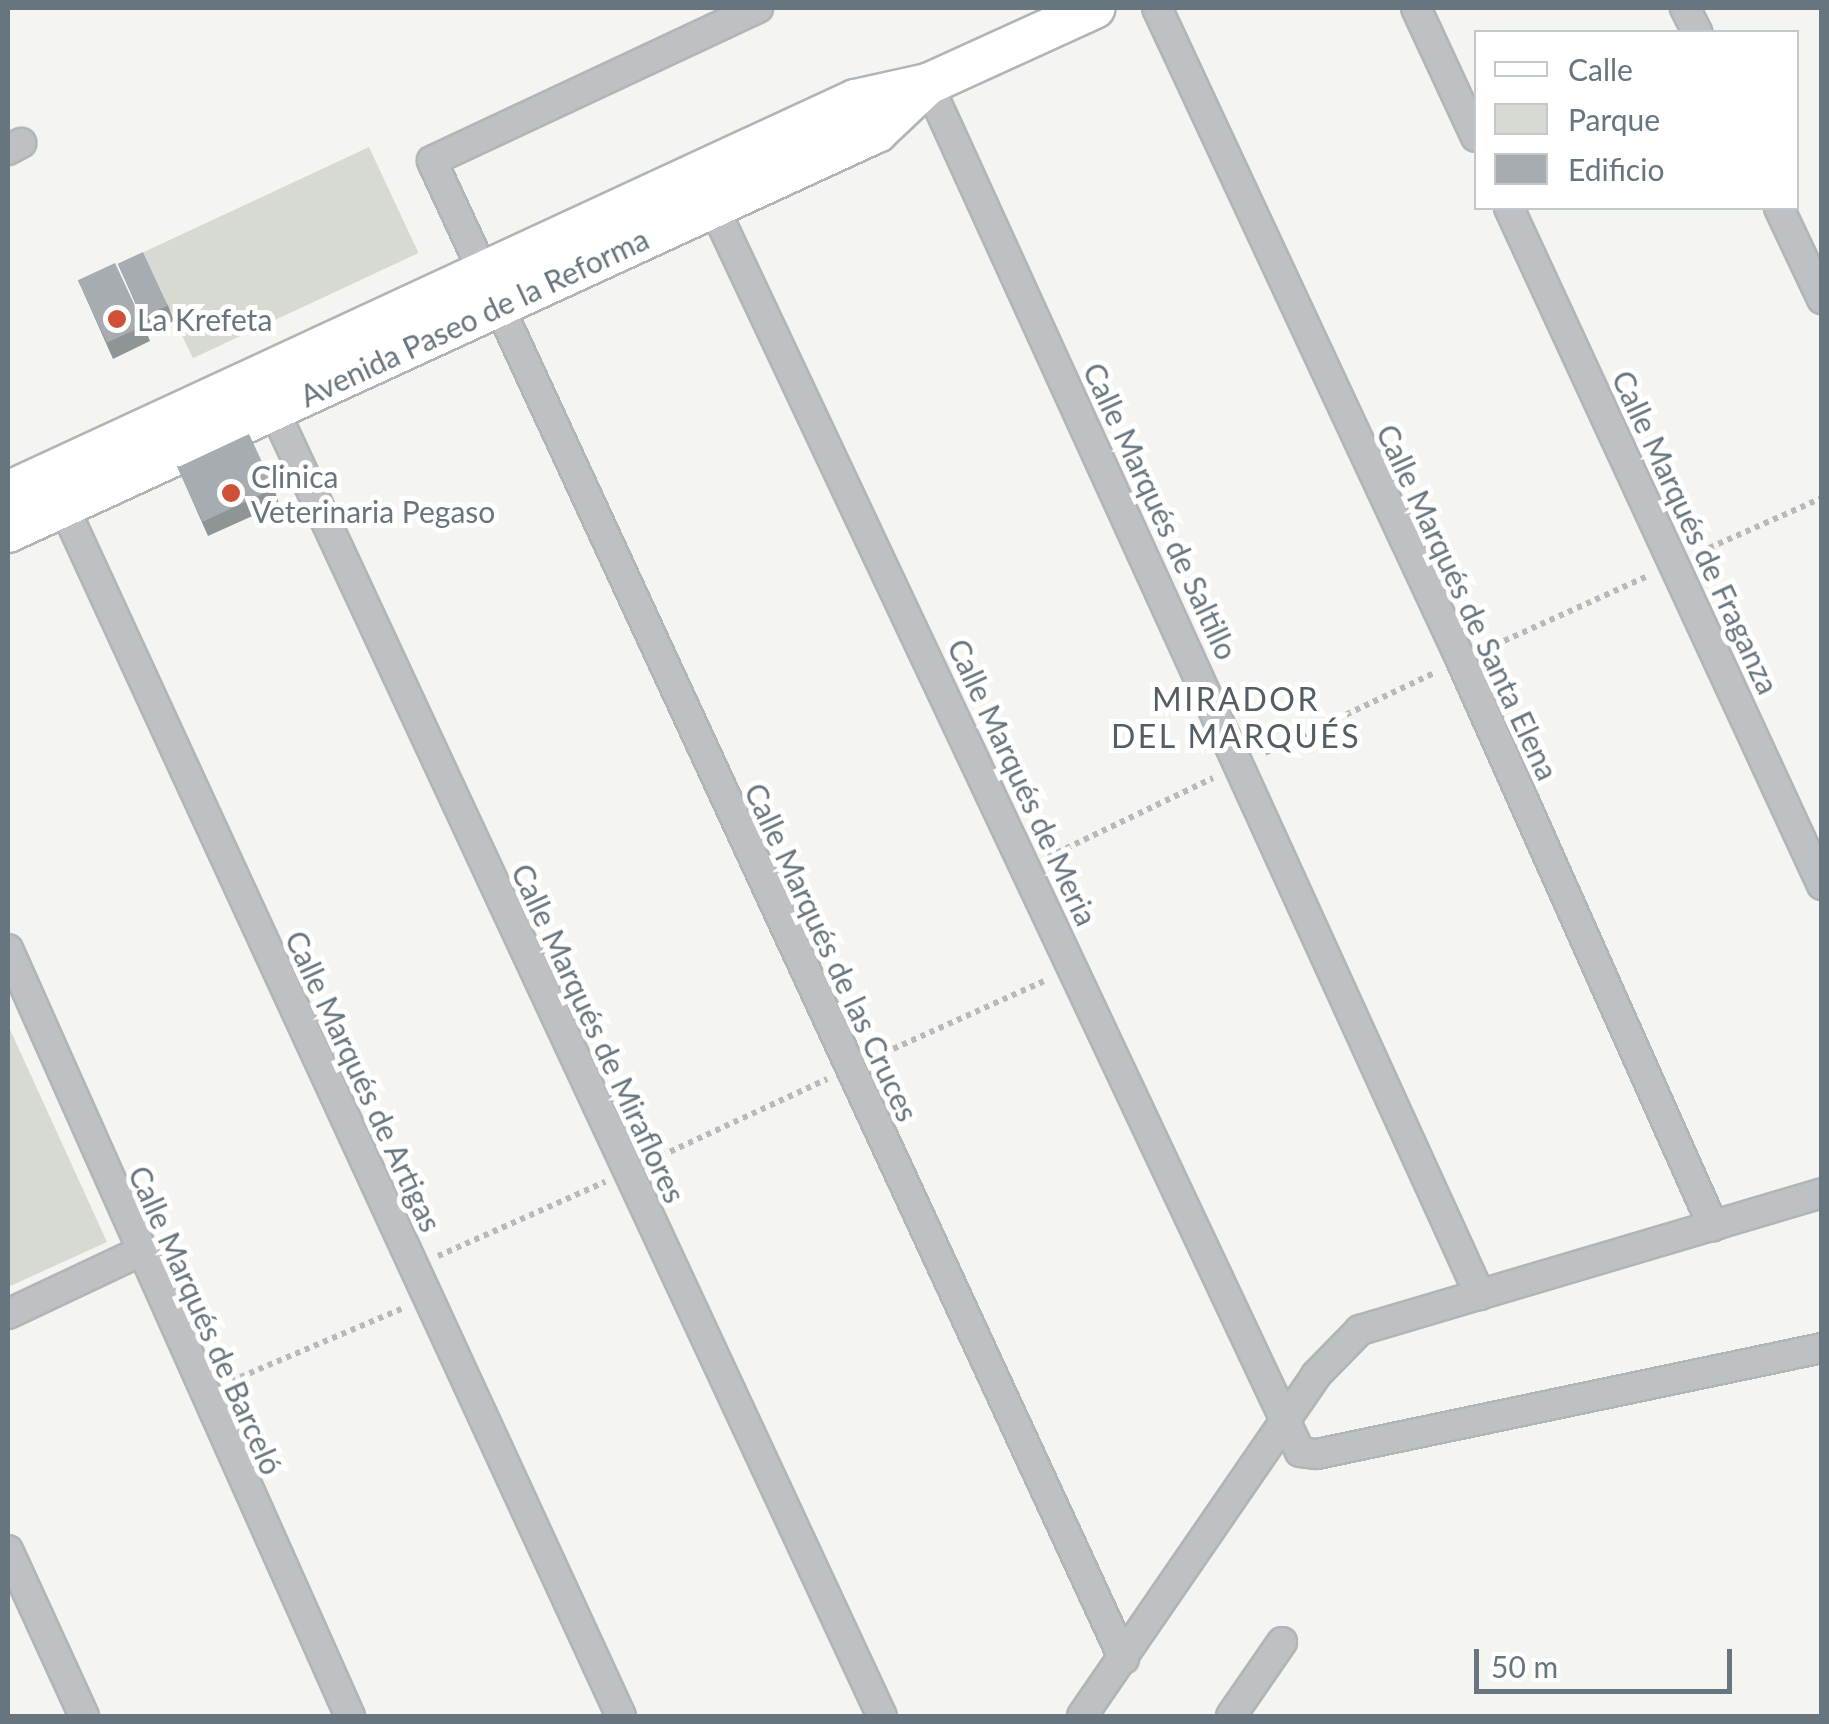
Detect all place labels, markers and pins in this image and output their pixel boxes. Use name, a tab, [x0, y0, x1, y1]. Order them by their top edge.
place label: La Krefeta	[137, 301, 272, 337]
marker: La Krefeta	[106, 308, 128, 330]
place label: Clinica Veterinaria Pegaso	[251, 458, 495, 528]
marker: Clinica Veterinaria Pegaso	[220, 482, 242, 504]

